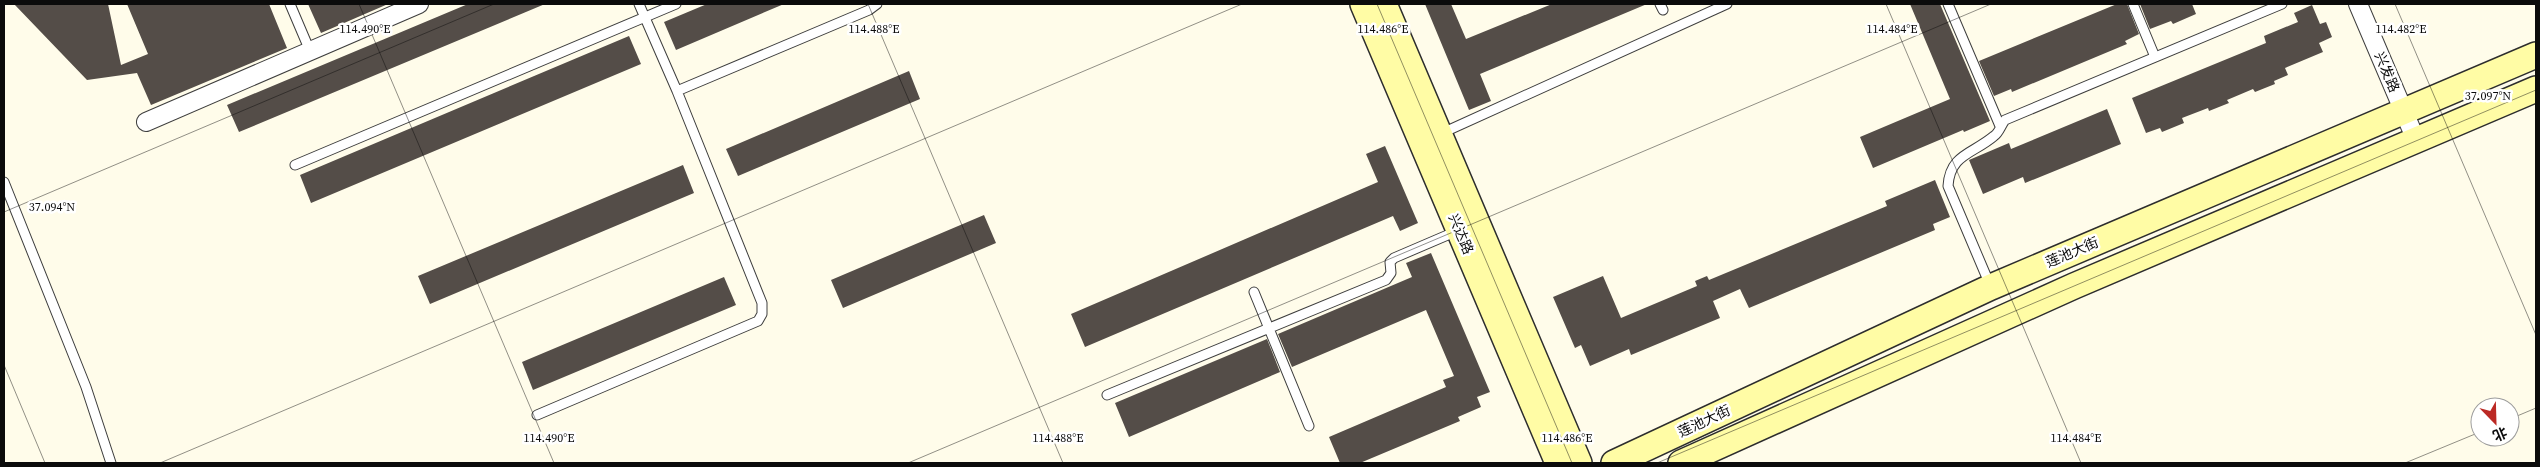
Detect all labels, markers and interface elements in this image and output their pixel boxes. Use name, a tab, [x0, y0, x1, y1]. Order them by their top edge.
text: 114.490°E	[340, 21, 390, 37]
text: 114.488°E	[849, 21, 899, 37]
text: 114.486°E	[1358, 21, 1408, 37]
text: 114.484°E	[1867, 21, 1917, 37]
text: 114.482°E	[2376, 21, 2426, 37]
street label: 兴发路	[2370, 49, 2404, 95]
text: 37.097°N	[2465, 88, 2511, 104]
text: 37.094°N	[29, 199, 75, 215]
street label: 兴达路	[1444, 211, 1478, 257]
street label: 莲池大街	[2042, 232, 2102, 272]
north arrow	[2470, 397, 2520, 447]
street label: 莲池大街	[1674, 400, 1734, 442]
text: 北	[2490, 422, 2510, 446]
text: 114.490°E	[524, 430, 574, 446]
text: 114.488°E	[1033, 430, 1083, 446]
text: 114.486°E	[1542, 430, 1592, 446]
text: 114.484°E	[2051, 430, 2101, 446]

